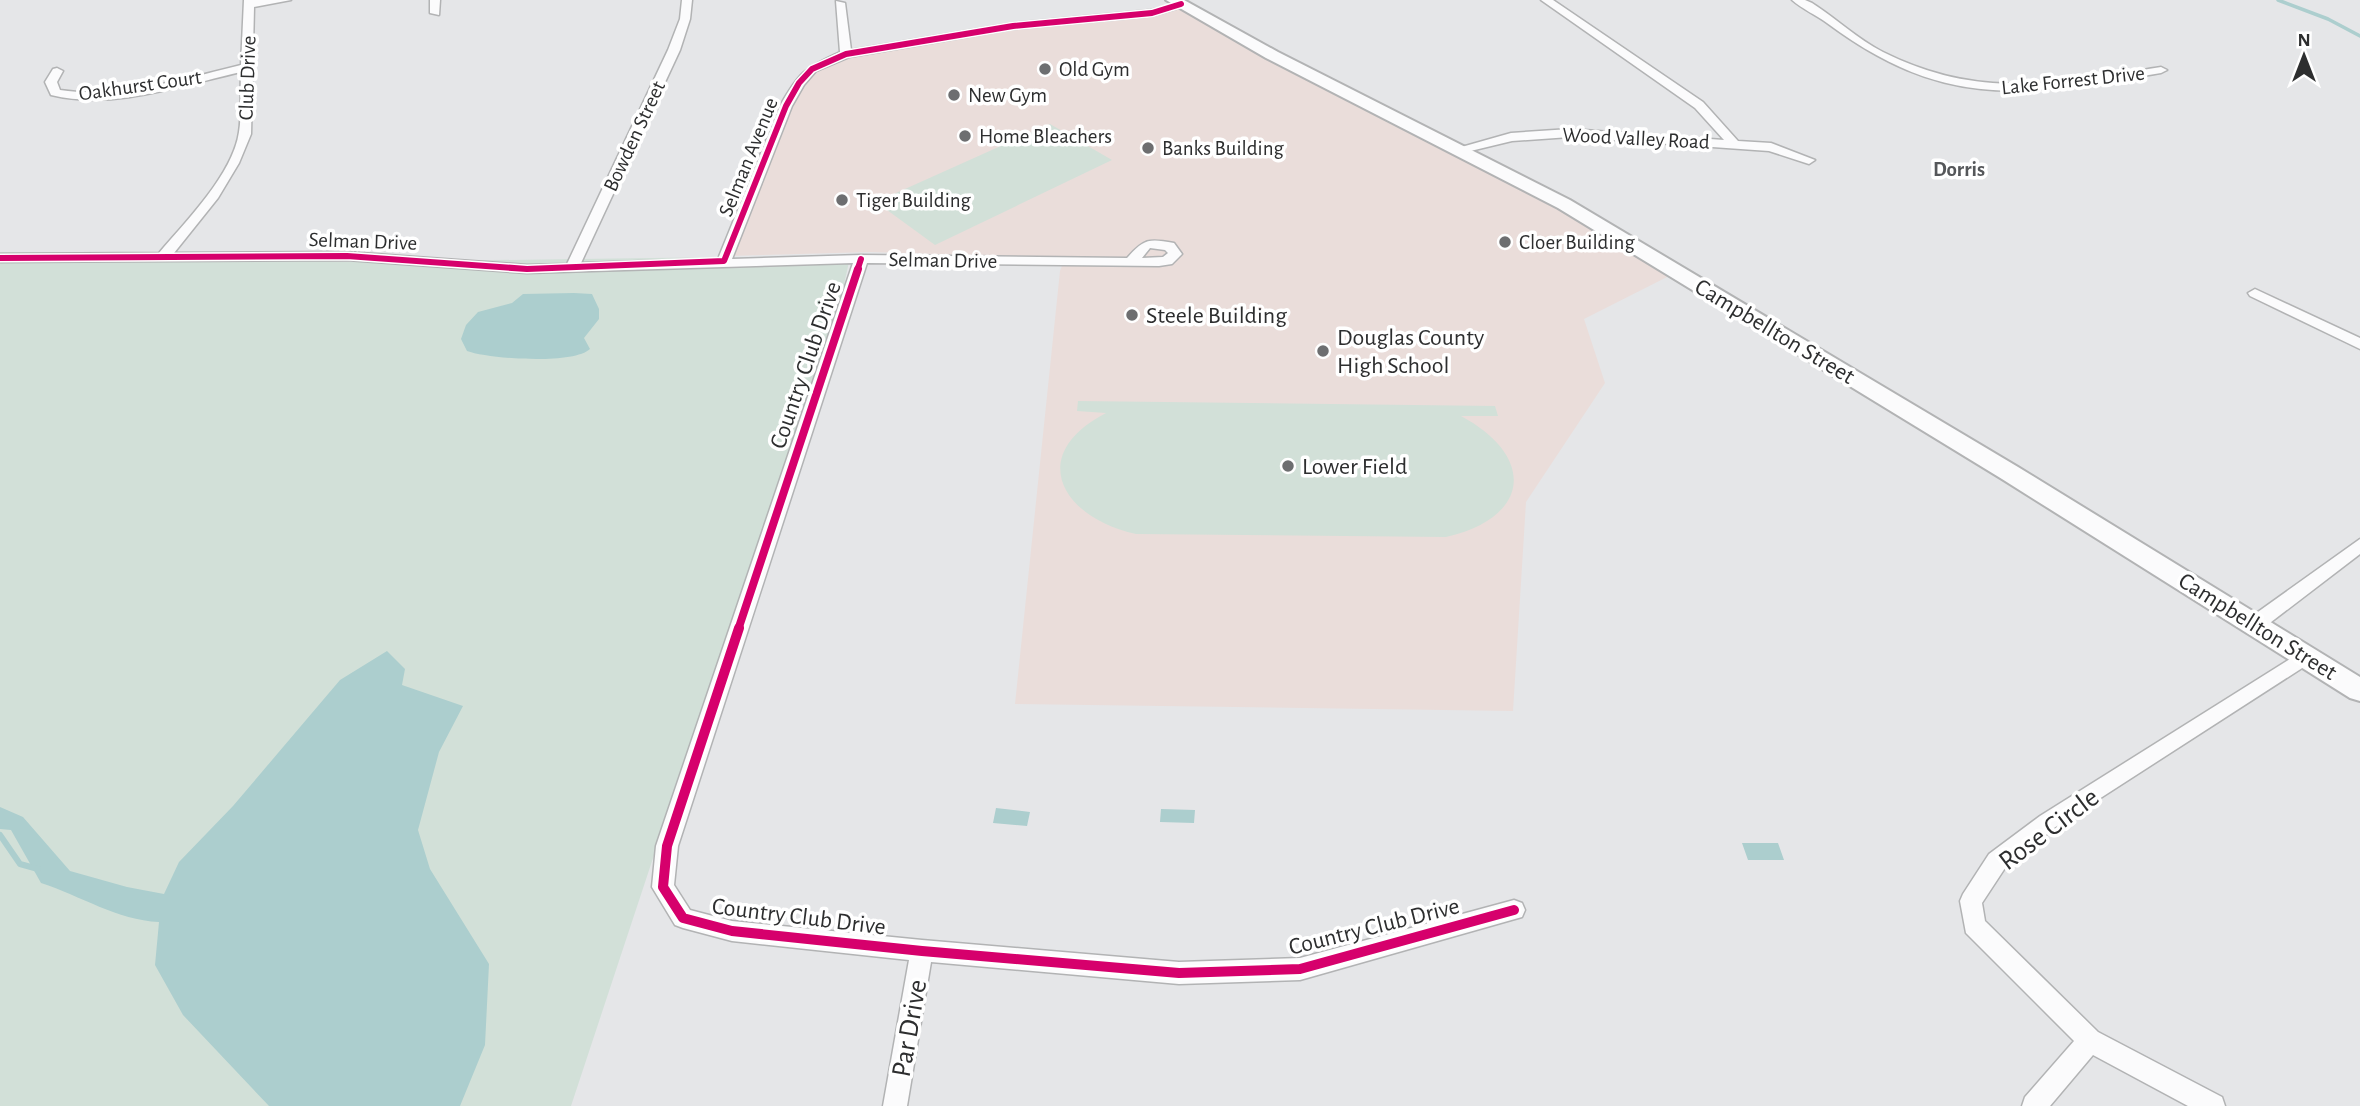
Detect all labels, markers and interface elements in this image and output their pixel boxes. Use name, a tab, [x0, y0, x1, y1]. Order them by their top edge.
north arrow	[2269, 21, 2339, 91]
text: N	[2297, 31, 2311, 50]
street label: Club Drive	[236, 35, 259, 121]
place label: Old Gym	[1059, 59, 1130, 80]
marker: Old Gym	[1037, 61, 1053, 77]
street label: Lake Forrest Drive	[2000, 63, 2146, 98]
street label: Oakhurst Court	[77, 66, 203, 104]
street label: Bowden Street	[600, 77, 669, 195]
place label: New Gym	[968, 85, 1047, 106]
marker: New Gym	[946, 87, 962, 103]
street label: Selman Avenue	[715, 95, 782, 220]
street label: Wood Valley Road	[1562, 124, 1710, 153]
place label: Home Bleachers	[979, 126, 1112, 147]
marker: Home Bleachers	[957, 128, 973, 144]
place label: Banks Building	[1162, 138, 1284, 159]
marker: Banks Building	[1140, 140, 1156, 156]
district label: Dorris	[1933, 159, 1985, 180]
place label: Tiger Building	[856, 190, 972, 211]
marker: Tiger Building	[834, 192, 850, 208]
street label: Selman Drive	[308, 229, 418, 254]
place label: Cloer Building	[1519, 232, 1635, 253]
marker: Cloer Building	[1497, 234, 1513, 250]
street label: Selman Drive	[888, 249, 997, 272]
street label: Campbellton Street	[1690, 275, 1859, 389]
street label: Country Club Drive	[766, 279, 846, 452]
place label: Steele Building	[1146, 304, 1287, 328]
marker: Steele Building	[1124, 307, 1140, 323]
place label: Douglas County High School	[1337, 326, 1484, 378]
marker: Douglas County High School	[1315, 343, 1331, 359]
place label: Lower Field	[1302, 455, 1407, 479]
marker: Lower Field	[1280, 458, 1296, 474]
street label: Campbellton Street	[2174, 569, 2341, 685]
street label: Rose Circle	[1994, 783, 2104, 876]
street label: Country Club Drive	[711, 894, 887, 940]
street label: Country Club Drive	[1286, 894, 1462, 960]
street label: Par Drive	[888, 977, 932, 1079]

